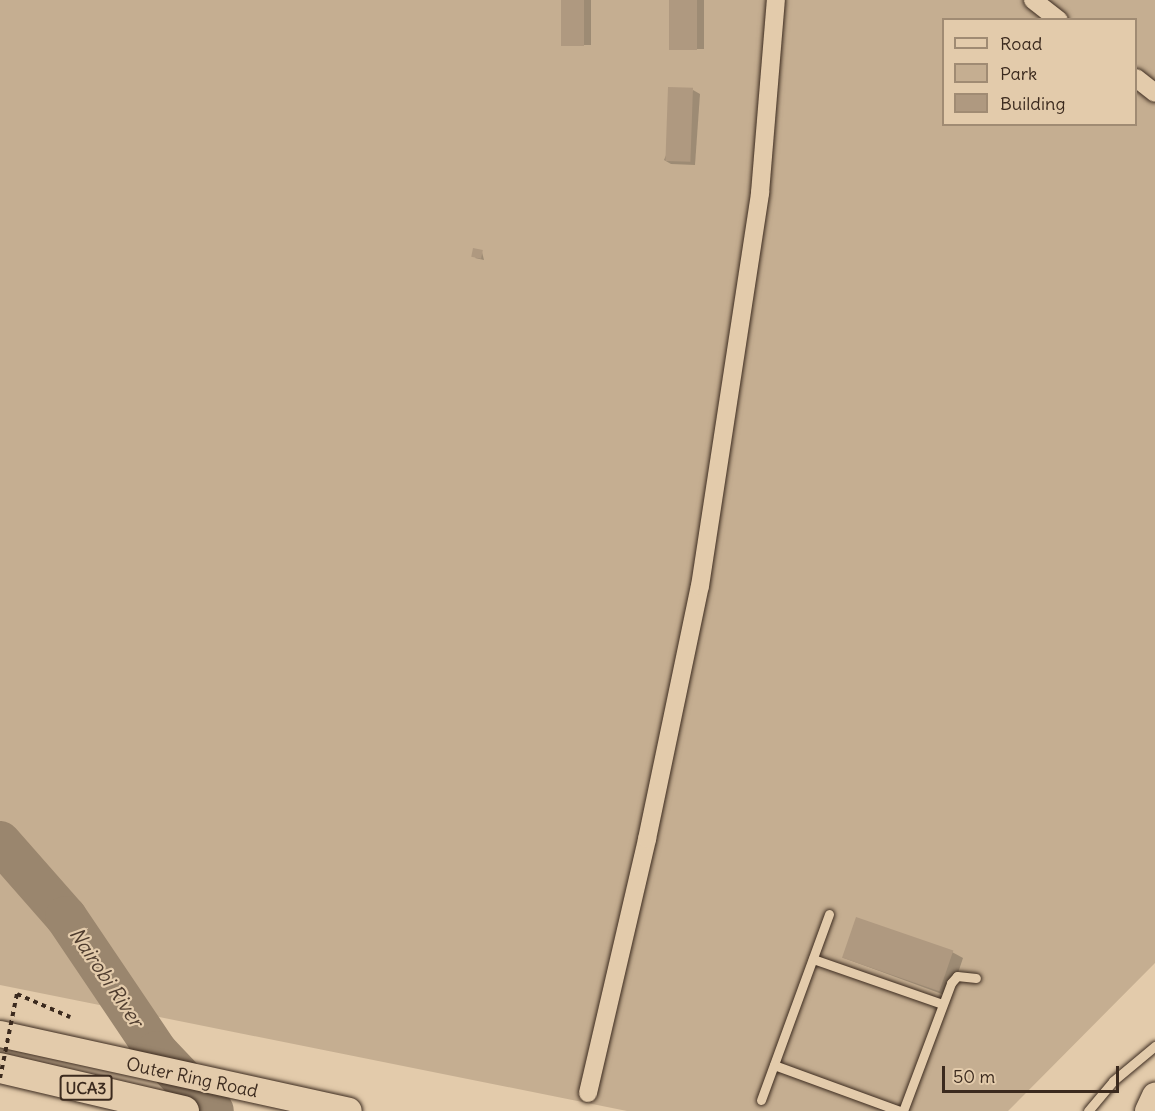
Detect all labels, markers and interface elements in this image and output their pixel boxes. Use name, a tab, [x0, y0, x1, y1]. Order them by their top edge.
legend	[942, 18, 1137, 126]
text: Road	[1000, 32, 1042, 55]
text: Park	[1000, 62, 1037, 85]
text: Building	[1000, 92, 1065, 115]
water label: Nairobi River	[65, 923, 149, 1031]
street label: Outer Ring Road	[124, 1053, 260, 1103]
scale bar	[945, 1054, 1122, 1092]
text: 50 m	[953, 1065, 995, 1088]
road number: UCA3	[59, 1075, 113, 1101]

